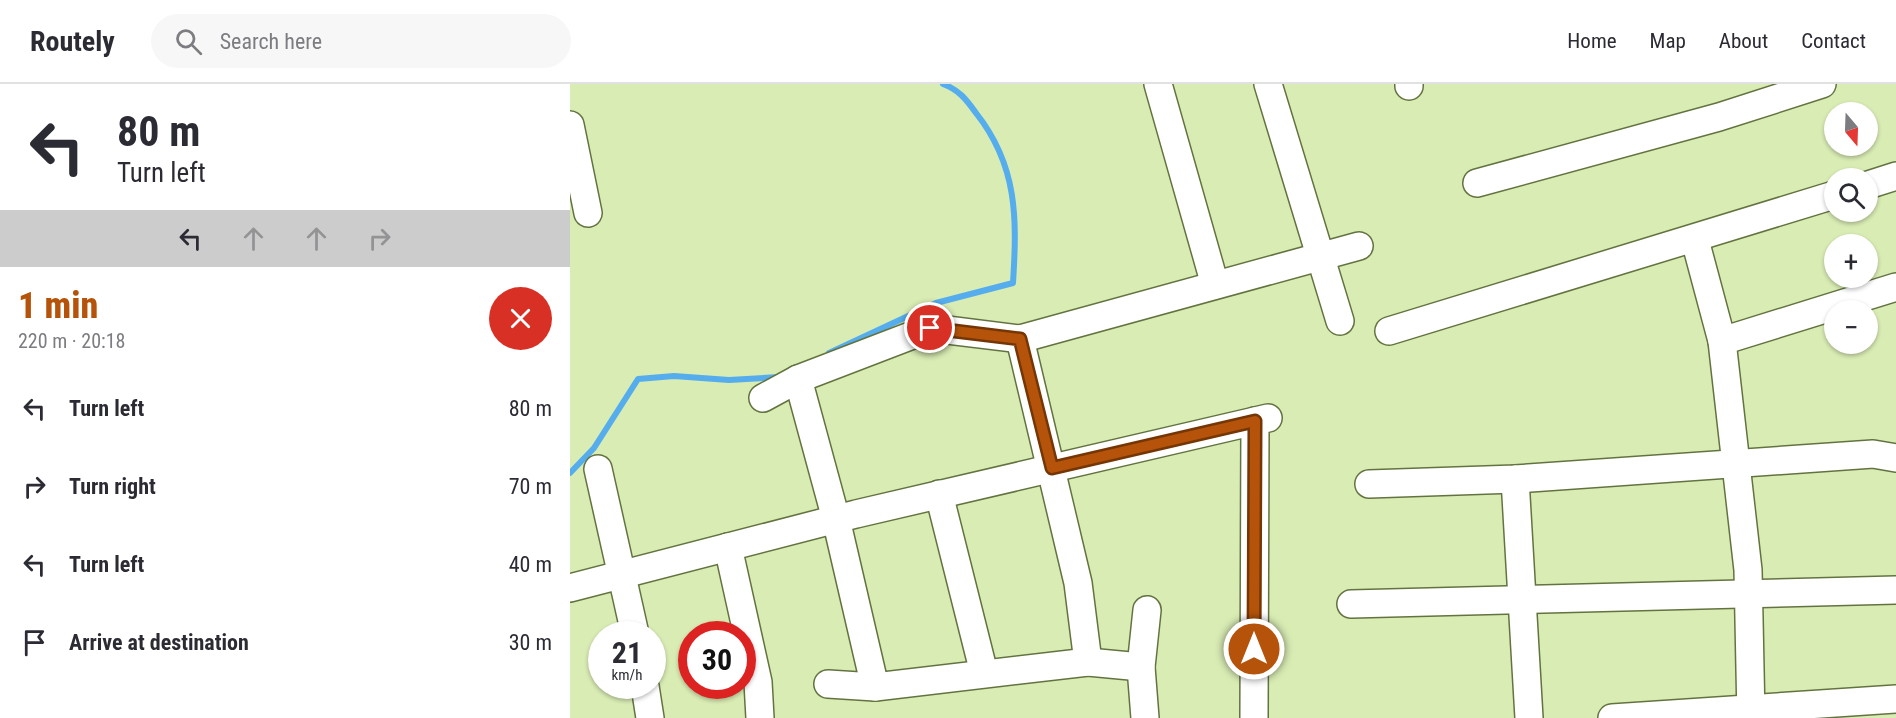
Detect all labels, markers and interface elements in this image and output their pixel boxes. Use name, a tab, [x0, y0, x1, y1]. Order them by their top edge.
search box	[151, 14, 571, 68]
text: Routely	[30, 25, 115, 58]
icon: search	[172, 25, 205, 58]
text: Search here	[220, 29, 322, 54]
text: Home	[1567, 29, 1617, 53]
text: Map	[1650, 29, 1686, 53]
text: About	[1719, 29, 1768, 53]
text: Contact	[1801, 29, 1866, 53]
north arrow	[1824, 102, 1878, 156]
map controls	[1824, 102, 1878, 354]
text: 80 m	[117, 107, 200, 156]
icon: left	[18, 108, 96, 186]
text: Turn left	[117, 157, 206, 189]
button: search	[1824, 168, 1878, 222]
icon: left	[174, 222, 207, 255]
icon: ahead	[237, 222, 270, 255]
icon: ahead	[300, 222, 333, 255]
icon: right	[363, 222, 396, 255]
button: +	[1824, 234, 1878, 288]
text: 1 min	[18, 285, 98, 327]
button: close	[489, 287, 552, 350]
button: −	[1824, 300, 1878, 354]
pin	[904, 302, 955, 353]
icon: arrive	[913, 311, 946, 344]
text: 220 m · 20:18	[18, 329, 125, 353]
icon: left	[18, 392, 51, 425]
text: Turn left	[69, 396, 144, 421]
text: 80 m	[509, 396, 552, 421]
icon: right	[18, 470, 51, 503]
text: Turn right	[69, 474, 156, 499]
text: 70 m	[509, 474, 552, 499]
icon: left	[18, 548, 51, 581]
text: Turn left	[69, 552, 144, 577]
text: 40 m	[509, 552, 552, 577]
position arrow	[1222, 617, 1286, 681]
speed limit sign: 30	[678, 621, 756, 699]
icon: arrive	[18, 626, 51, 659]
text: Arrive at destination	[69, 630, 249, 655]
text: 30 m	[509, 630, 552, 655]
text: 21	[612, 635, 642, 670]
text: km/h	[612, 666, 642, 684]

